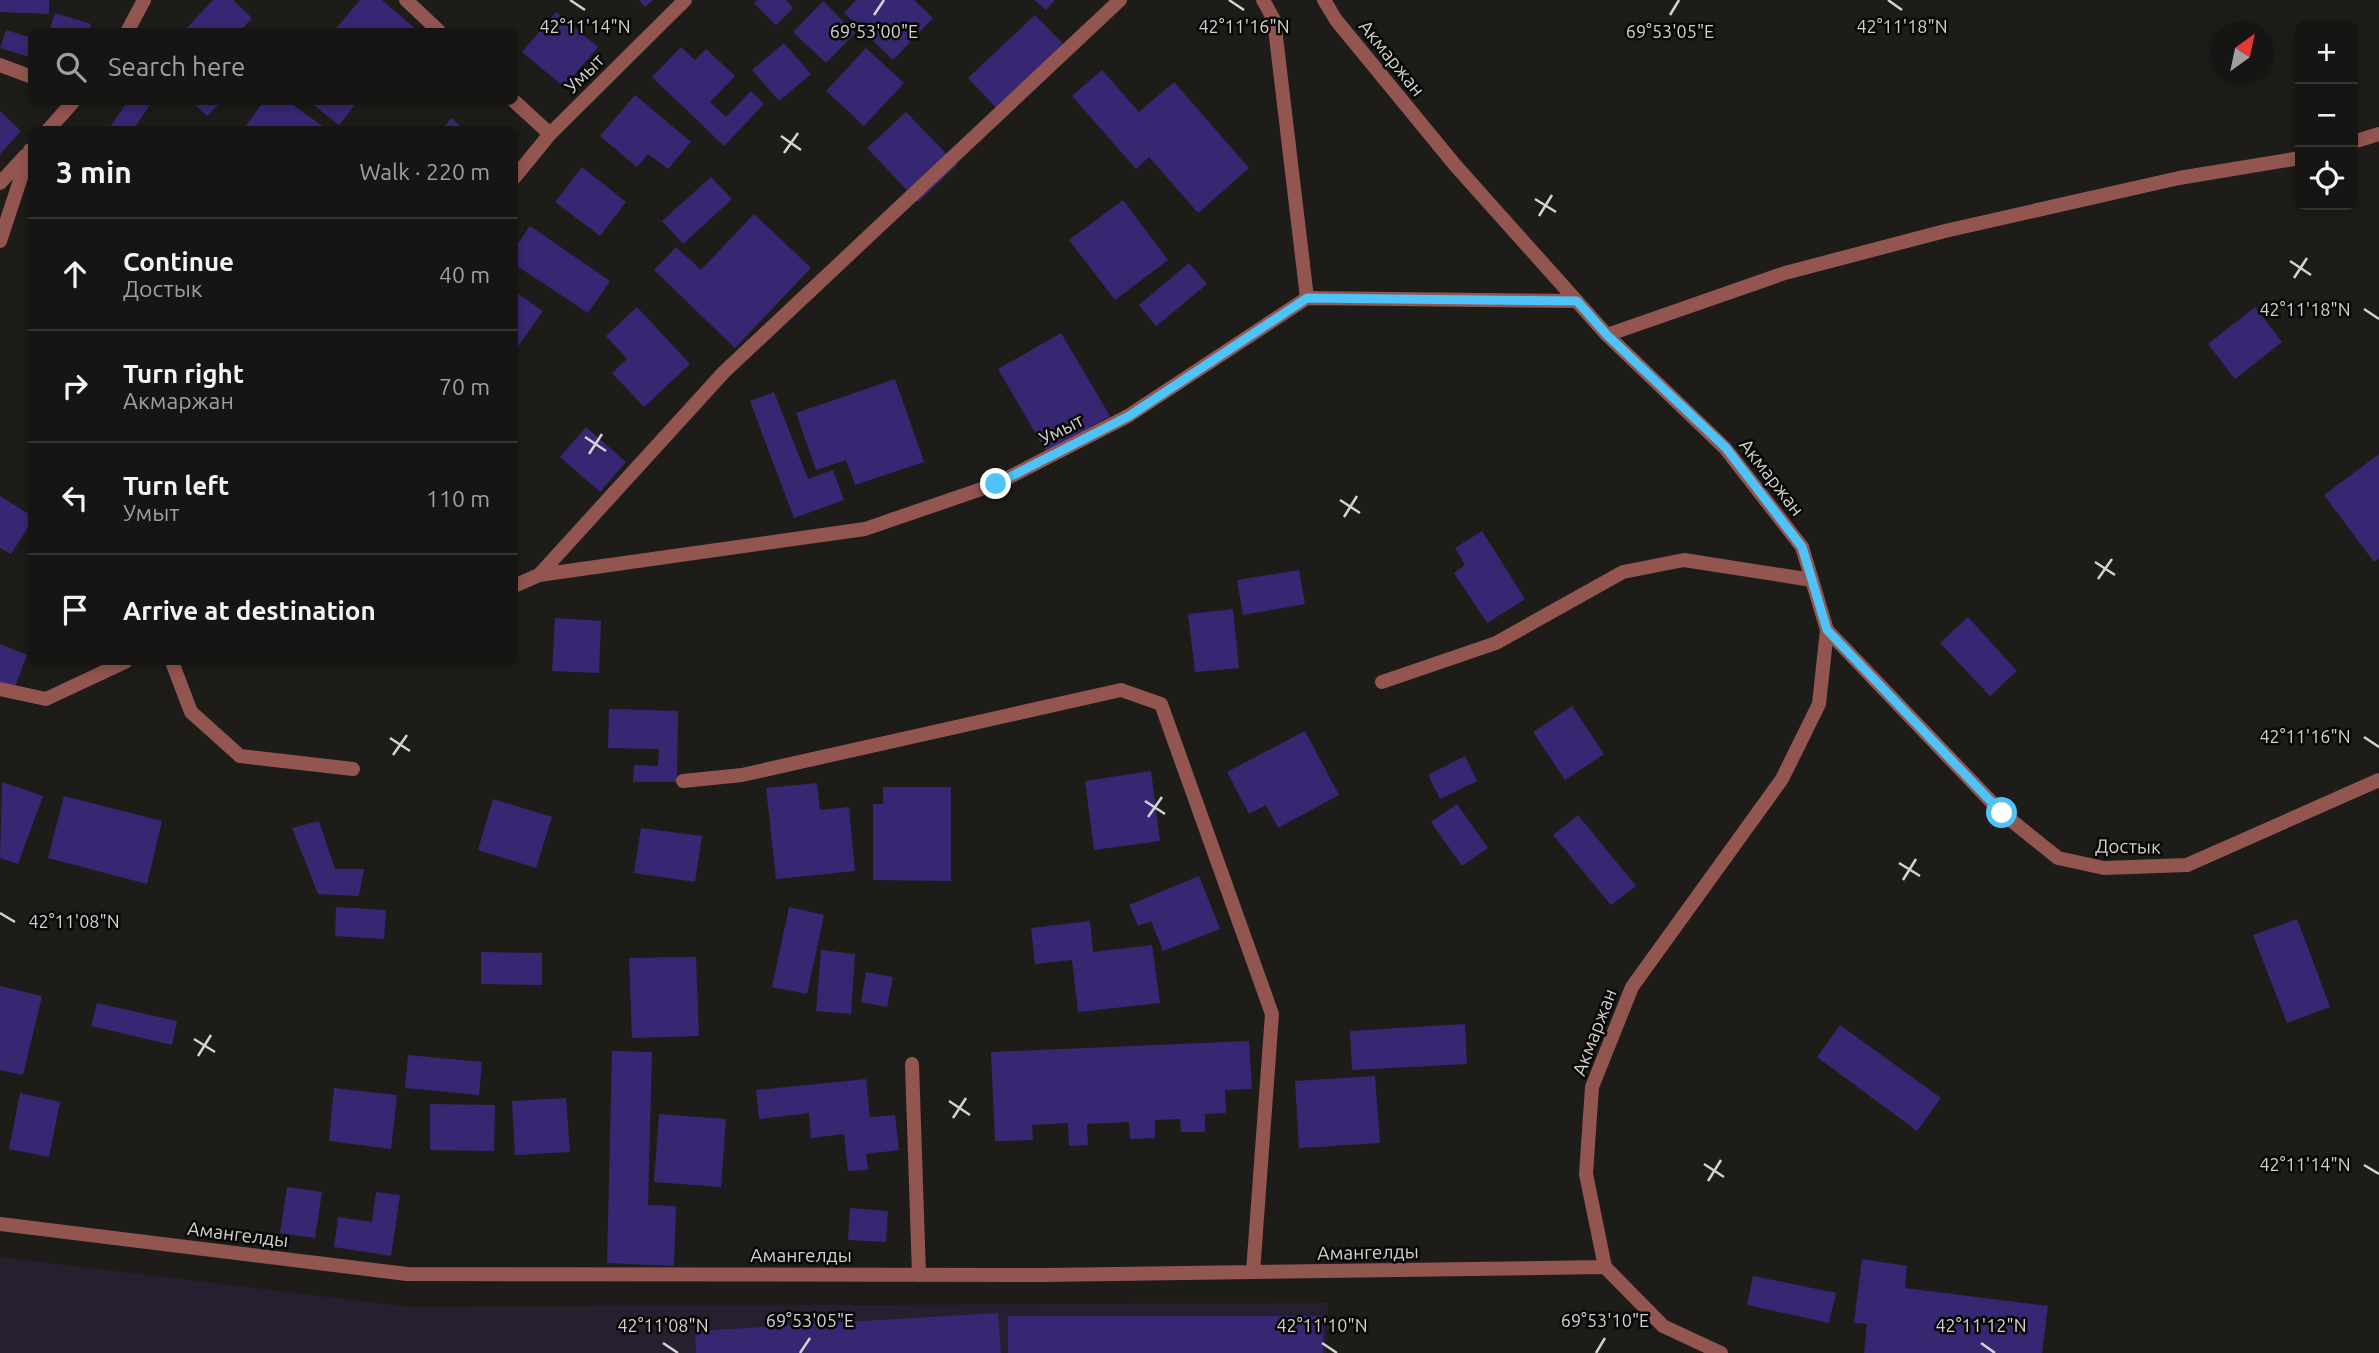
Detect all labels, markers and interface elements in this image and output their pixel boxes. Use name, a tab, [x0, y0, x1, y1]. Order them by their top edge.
text: 42°11'14"N	[539, 16, 631, 36]
text: 42°11'16"N	[1198, 16, 1290, 36]
street label: Акмаржан	[1355, 16, 1429, 100]
text: 42°11'18"N	[1856, 16, 1948, 36]
text: 69°53'00"E	[830, 21, 918, 41]
text: 69°53'05"E	[1626, 21, 1714, 41]
north arrow	[2211, 21, 2274, 84]
map controls	[2295, 21, 2358, 210]
button: +	[2295, 21, 2358, 84]
search box	[28, 28, 518, 105]
icon: search	[52, 48, 90, 86]
street label: Умыт	[560, 48, 609, 97]
text: Search here	[108, 52, 245, 81]
button: −	[2295, 84, 2358, 147]
button: locate	[2295, 147, 2358, 210]
text: 3 min	[56, 155, 132, 189]
text: Walk · 220 m	[359, 159, 490, 184]
text: Continue	[123, 247, 234, 276]
icon: ahead	[56, 255, 94, 293]
text: 40 m	[439, 262, 490, 287]
text: Достык	[123, 276, 203, 301]
text: 42°11'18"N	[2259, 299, 2351, 319]
text: Turn right	[123, 359, 244, 388]
icon: right	[56, 367, 94, 405]
text: 70 m	[439, 374, 490, 399]
text: Акмаржан	[123, 388, 234, 413]
street label: Умыт	[1035, 408, 1087, 449]
street label: Акмаржан	[1735, 434, 1809, 520]
route end	[980, 468, 1011, 499]
text: Turn left	[123, 471, 229, 500]
icon: left	[56, 479, 94, 517]
text: 110 m	[426, 486, 490, 511]
text: Умыт	[123, 500, 180, 525]
icon: arrive	[56, 591, 94, 629]
text: Arrive at destination	[123, 596, 376, 625]
text: 42°11'16"N	[2259, 726, 2351, 746]
route start	[1986, 797, 2017, 828]
street label: Достык	[2095, 834, 2161, 858]
text: 42°11'08"N	[28, 911, 120, 931]
street label: Акмаржан	[1567, 985, 1621, 1079]
text: 42°11'14"N	[2259, 1154, 2351, 1174]
street label: Амангелды	[186, 1217, 290, 1251]
street label: Амангелды	[1317, 1240, 1419, 1264]
street label: Амангелды	[750, 1244, 852, 1266]
text: 69°53'05"E	[766, 1310, 854, 1330]
text: 69°53'10"E	[1561, 1310, 1649, 1330]
text: 42°11'08"N	[617, 1315, 709, 1335]
text: 42°11'10"N	[1276, 1315, 1368, 1335]
text: 42°11'12"N	[1935, 1315, 2027, 1335]

